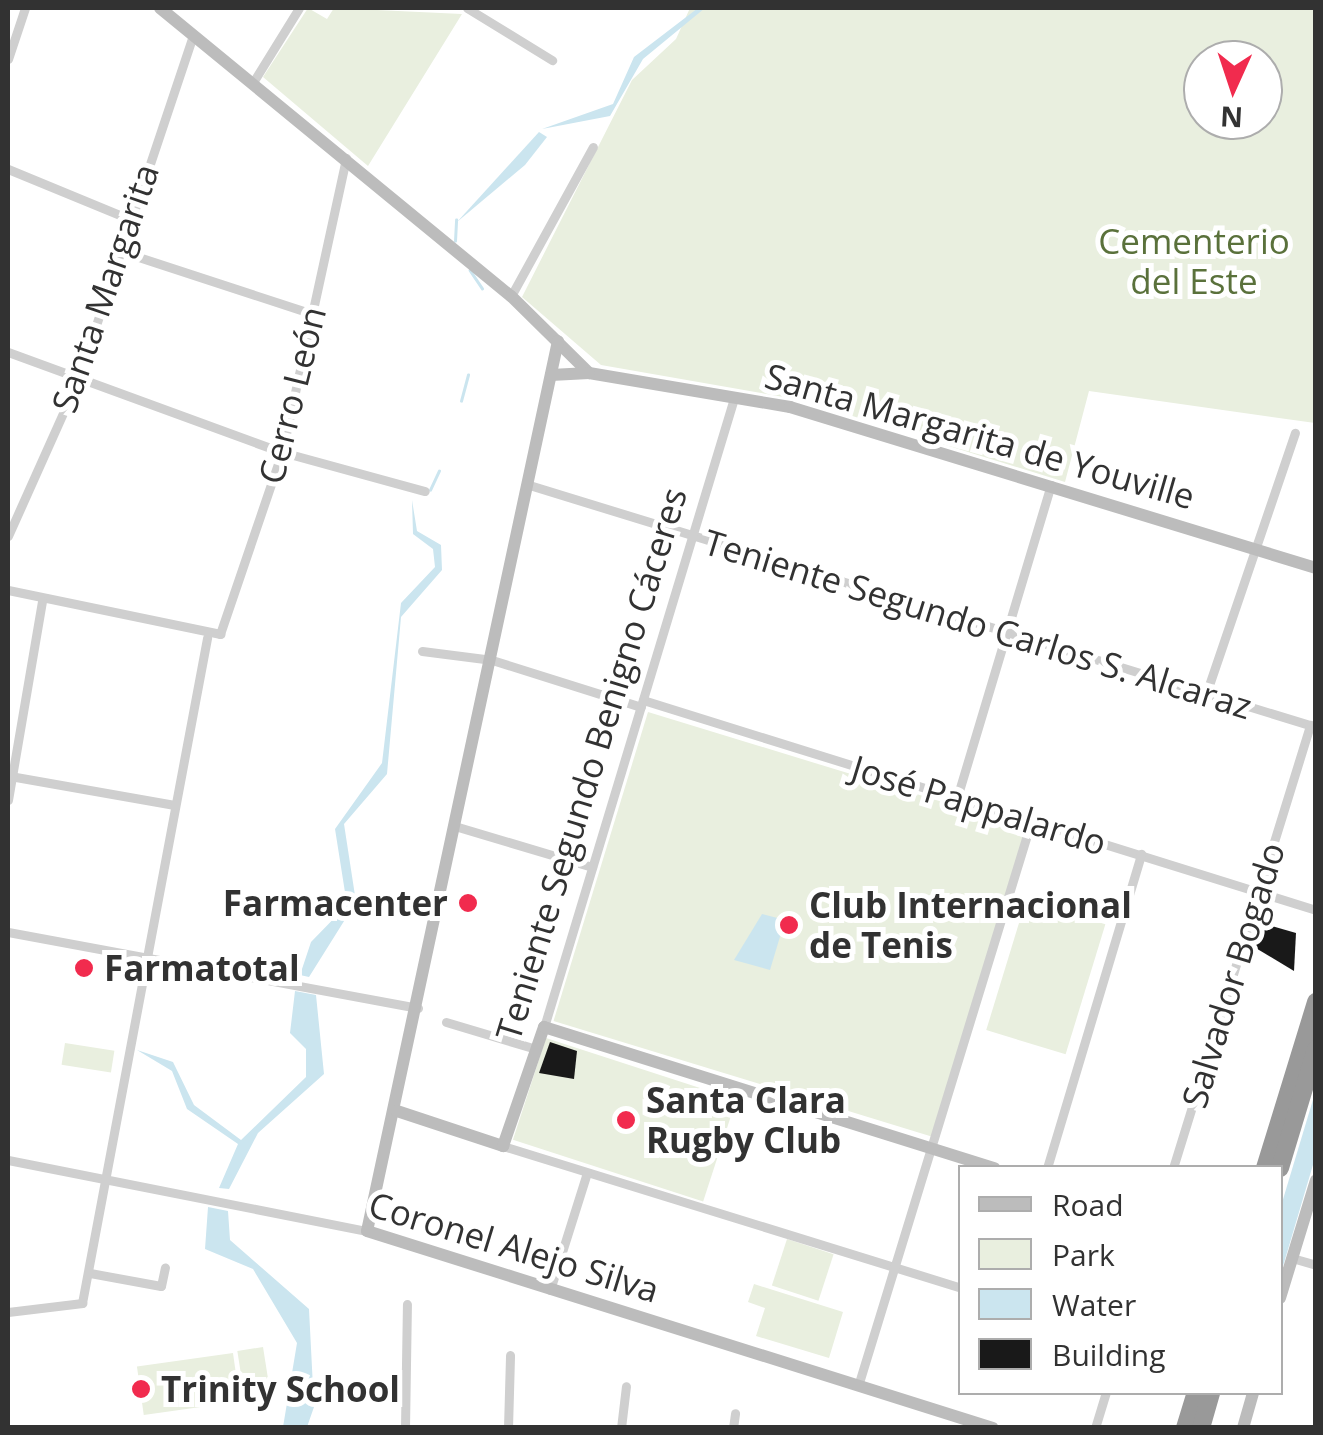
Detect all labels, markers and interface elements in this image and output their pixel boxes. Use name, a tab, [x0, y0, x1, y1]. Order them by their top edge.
north arrow	[1183, 40, 1283, 140]
text: N	[1219, 98, 1244, 138]
street label: Santa Margarita	[43, 158, 167, 418]
park label: Cementerio del Este	[1098, 220, 1290, 302]
street label: Cerro León	[250, 302, 334, 488]
street label: Santa Margarita de Youville	[760, 355, 1200, 517]
street label: Teniente Segundo Benigno Cáceres	[487, 483, 695, 1045]
street label: Teniente Segundo Carlos S. Alcaraz	[699, 521, 1257, 727]
street label: José Pappalardo	[847, 746, 1111, 864]
street label: Salvador Bogado	[1173, 837, 1293, 1113]
place label: Farmacenter	[223, 882, 448, 924]
place label: Club Internacional de Tenis	[809, 884, 1132, 966]
marker: Farmacenter	[457, 892, 479, 914]
marker: Club Internacional de Tenis	[778, 914, 800, 936]
place label: Farmatotal	[104, 947, 300, 989]
marker: Farmatotal	[73, 957, 95, 979]
place label: Santa Clara Rugby Club	[646, 1079, 846, 1161]
marker: Santa Clara Rugby Club	[615, 1109, 637, 1131]
legend	[958, 1165, 1283, 1395]
street label: Coronel Alejo Silva	[364, 1183, 664, 1311]
text: Road	[1052, 1184, 1124, 1225]
text: Park	[1052, 1234, 1115, 1275]
text: Water	[1052, 1284, 1136, 1325]
text: Building	[1052, 1334, 1166, 1375]
place label: Trinity School	[161, 1368, 400, 1410]
marker: Trinity School	[130, 1378, 152, 1400]

